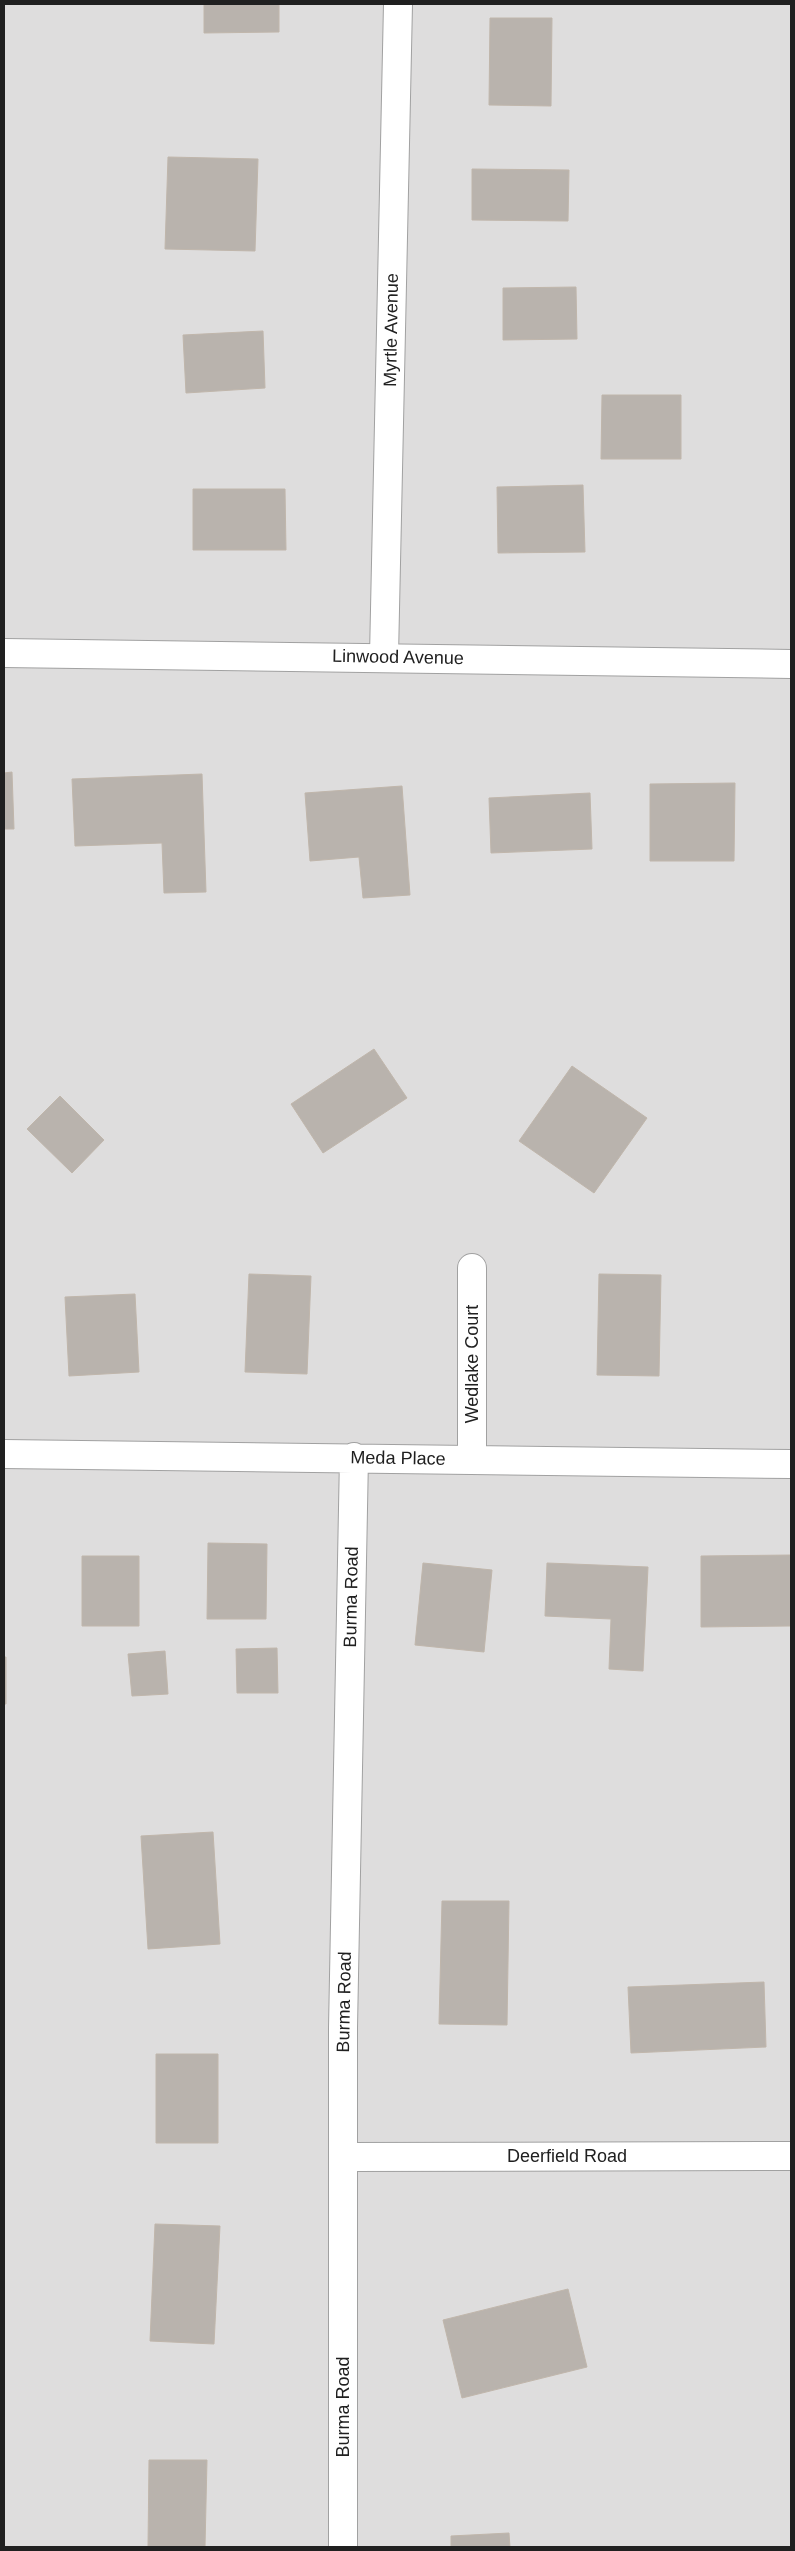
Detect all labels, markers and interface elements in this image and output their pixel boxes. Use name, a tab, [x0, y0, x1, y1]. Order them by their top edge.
street label: Myrtle Avenue	[380, 273, 402, 387]
street label: Linwood Avenue	[332, 646, 464, 668]
street label: Wedlake Court	[462, 1305, 482, 1423]
street label: Meda Place	[350, 1447, 446, 1469]
street label: Burma Road	[340, 1546, 362, 1648]
street label: Burma Road	[333, 1951, 355, 2053]
street label: Deerfield Road	[507, 2146, 627, 2166]
street label: Burma Road	[333, 2356, 353, 2458]

